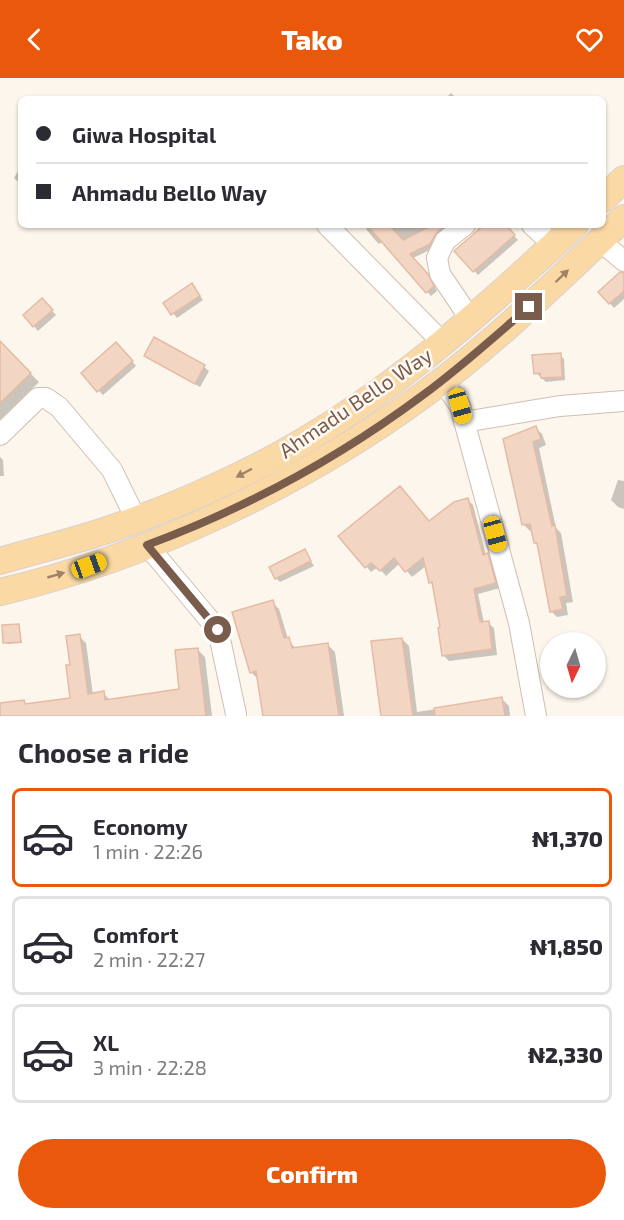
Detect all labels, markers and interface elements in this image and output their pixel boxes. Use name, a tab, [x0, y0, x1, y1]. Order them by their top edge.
icon: back	[18, 23, 51, 56]
text: Tako	[281, 23, 343, 55]
icon: heart	[573, 23, 606, 56]
text: Giwa Hospital	[72, 121, 216, 147]
text: Ahmadu Bello Way	[72, 179, 267, 205]
one-way arrow	[555, 269, 570, 283]
route end	[515, 293, 542, 320]
street label: Ahmadu Bello Way	[274, 342, 436, 462]
car	[446, 386, 474, 426]
one-way arrow	[235, 468, 252, 478]
car	[482, 514, 508, 554]
car	[69, 551, 109, 581]
one-way arrow	[47, 570, 65, 579]
route start	[204, 616, 231, 643]
north arrow	[540, 632, 606, 698]
map controls	[540, 632, 606, 698]
text: Choose a ride	[18, 736, 189, 768]
icon: car	[21, 811, 75, 865]
text: Economy	[93, 813, 188, 839]
text: ₦1,370	[532, 825, 603, 851]
text: 1 min · 22:26	[93, 839, 203, 863]
icon: car	[21, 919, 75, 973]
text: Comfort	[93, 921, 178, 947]
text: ₦1,850	[530, 933, 603, 959]
text: 2 min · 22:27	[93, 947, 205, 971]
icon: car	[21, 1027, 75, 1081]
text: XL	[93, 1029, 119, 1055]
text: ₦2,330	[528, 1041, 603, 1067]
text: 3 min · 22:28	[93, 1055, 207, 1079]
button: Confirm	[18, 1139, 606, 1208]

